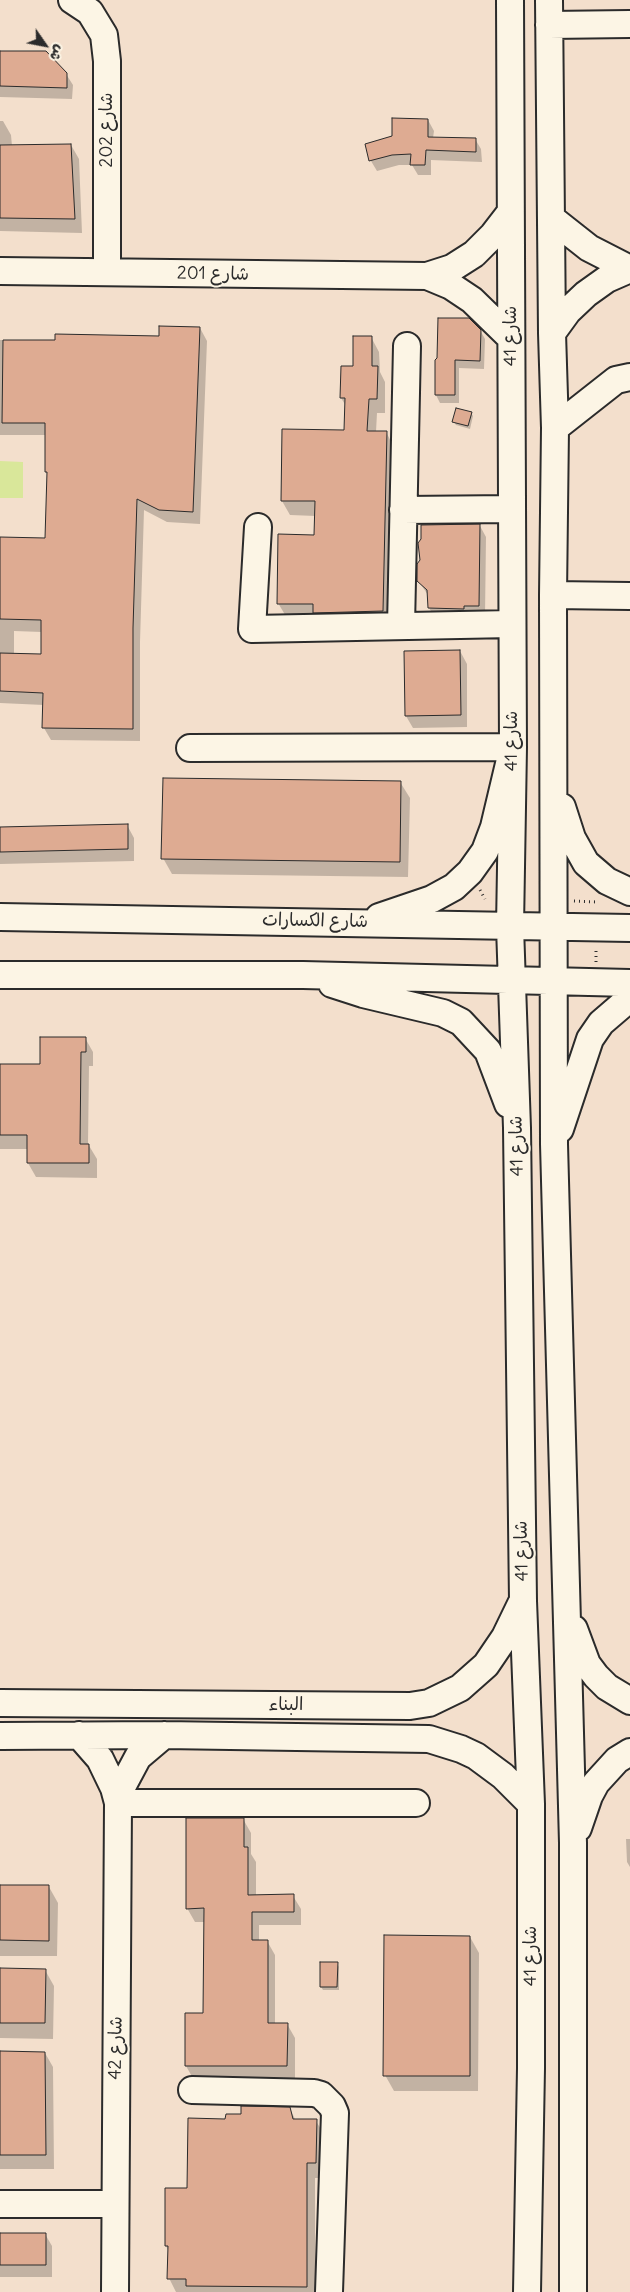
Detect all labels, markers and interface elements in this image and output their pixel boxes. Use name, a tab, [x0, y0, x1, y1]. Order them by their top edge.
north arrow	[20, 20, 70, 70]
text: ش	[46, 42, 69, 65]
street label: شارع 202	[96, 93, 118, 167]
street label: شارع 201	[177, 263, 249, 285]
street label: شارع 41	[500, 306, 522, 366]
street label: شارع 41	[501, 711, 523, 771]
street label: شارع الكسارات	[262, 909, 368, 933]
street label: شارع 41	[506, 1116, 528, 1176]
street label: شارع 41	[511, 1521, 533, 1581]
street label: البناء	[269, 1694, 303, 1716]
street label: شارع 41	[520, 1926, 542, 1986]
street label: شارع 42	[105, 2016, 127, 2080]

